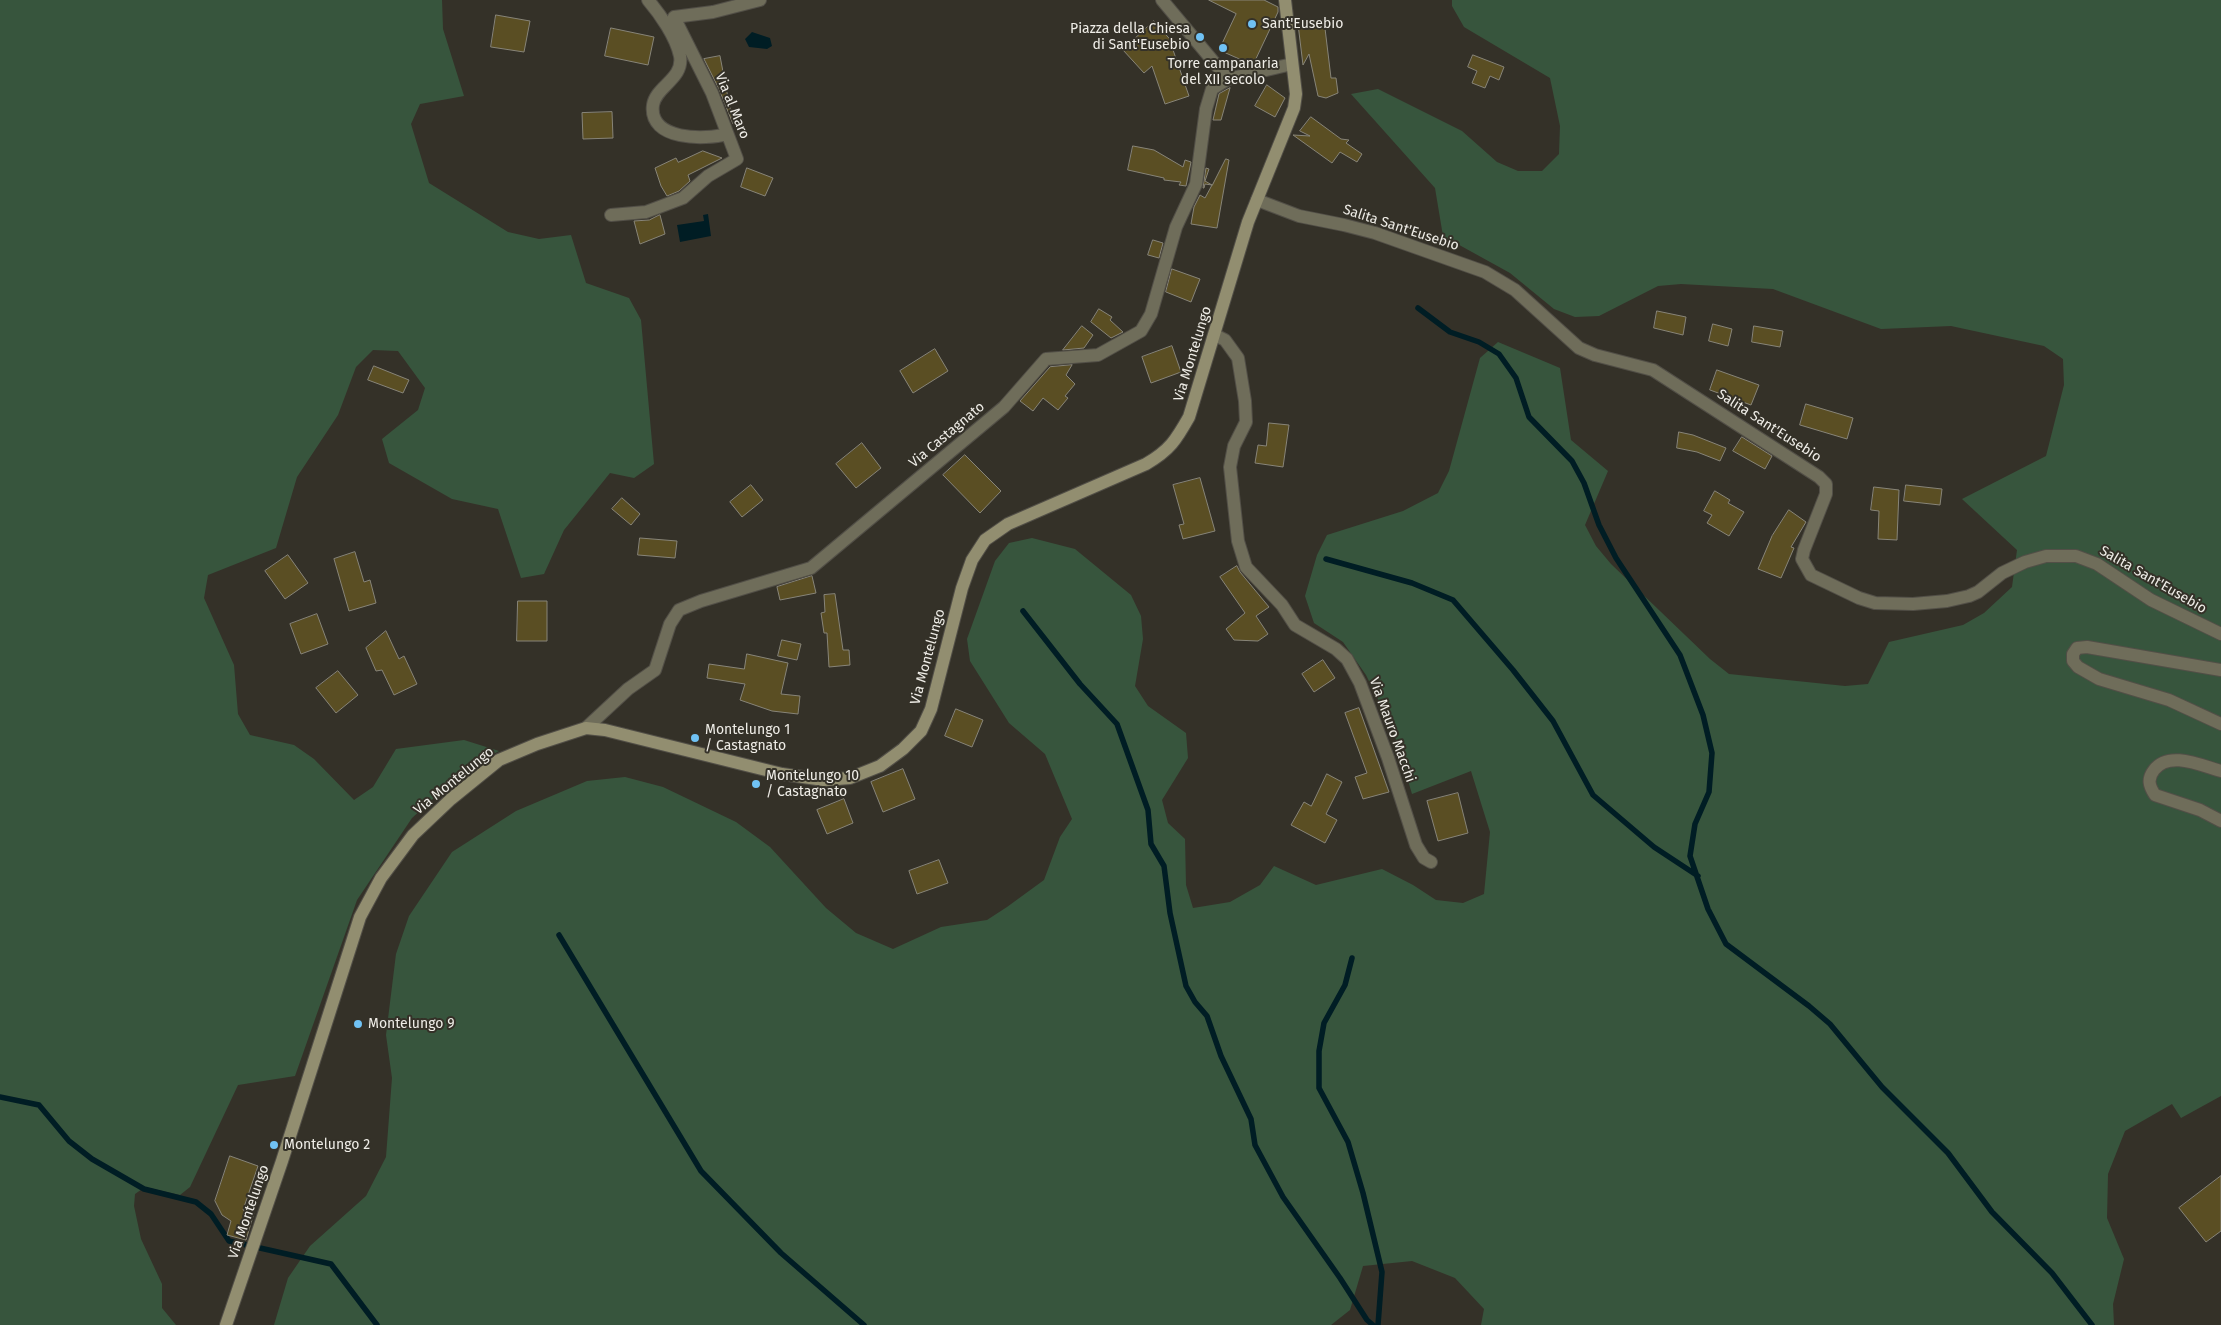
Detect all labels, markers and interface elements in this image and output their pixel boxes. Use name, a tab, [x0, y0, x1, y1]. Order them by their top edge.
place label: Sant'Eusebio	[1262, 16, 1343, 32]
marker: Sant'Eusebio	[1246, 18, 1258, 30]
place label: Piazza della Chiesa di Sant'Eusebio	[1070, 21, 1190, 54]
marker: Piazza della Chiesa di Sant'Eusebio	[1194, 31, 1206, 43]
marker: Torre campanaria del XII secolo	[1217, 42, 1229, 54]
place label: Torre campanaria del XII secolo	[1167, 56, 1279, 88]
street label: Via al Maro	[711, 70, 753, 142]
street label: Salita Sant'Eusebio	[1341, 201, 1461, 255]
street label: Via Montelungo	[1171, 304, 1215, 404]
street label: Salita Sant'Eusebio	[1714, 386, 1824, 466]
street label: Via Castagnato	[906, 399, 988, 471]
street label: Salita Sant'Eusebio	[2096, 543, 2210, 617]
street label: Via Montelungo	[907, 607, 949, 707]
street label: Via Mauro Macchi	[1365, 675, 1419, 785]
place label: Montelungo 1 / Castagnato	[705, 722, 790, 754]
marker: Montelungo 1 / Castagnato	[689, 732, 701, 744]
street label: Via Montelungo	[410, 743, 498, 819]
place label: Montelungo 10 / Castagnato	[766, 768, 859, 800]
marker: Montelungo 10 / Castagnato	[750, 778, 762, 790]
place label: Montelungo 9	[368, 1016, 454, 1032]
marker: Montelungo 9	[352, 1018, 364, 1030]
place label: Montelungo 2	[284, 1137, 370, 1153]
marker: Montelungo 2	[268, 1139, 280, 1151]
street label: Via Montelungo	[225, 1163, 273, 1261]

